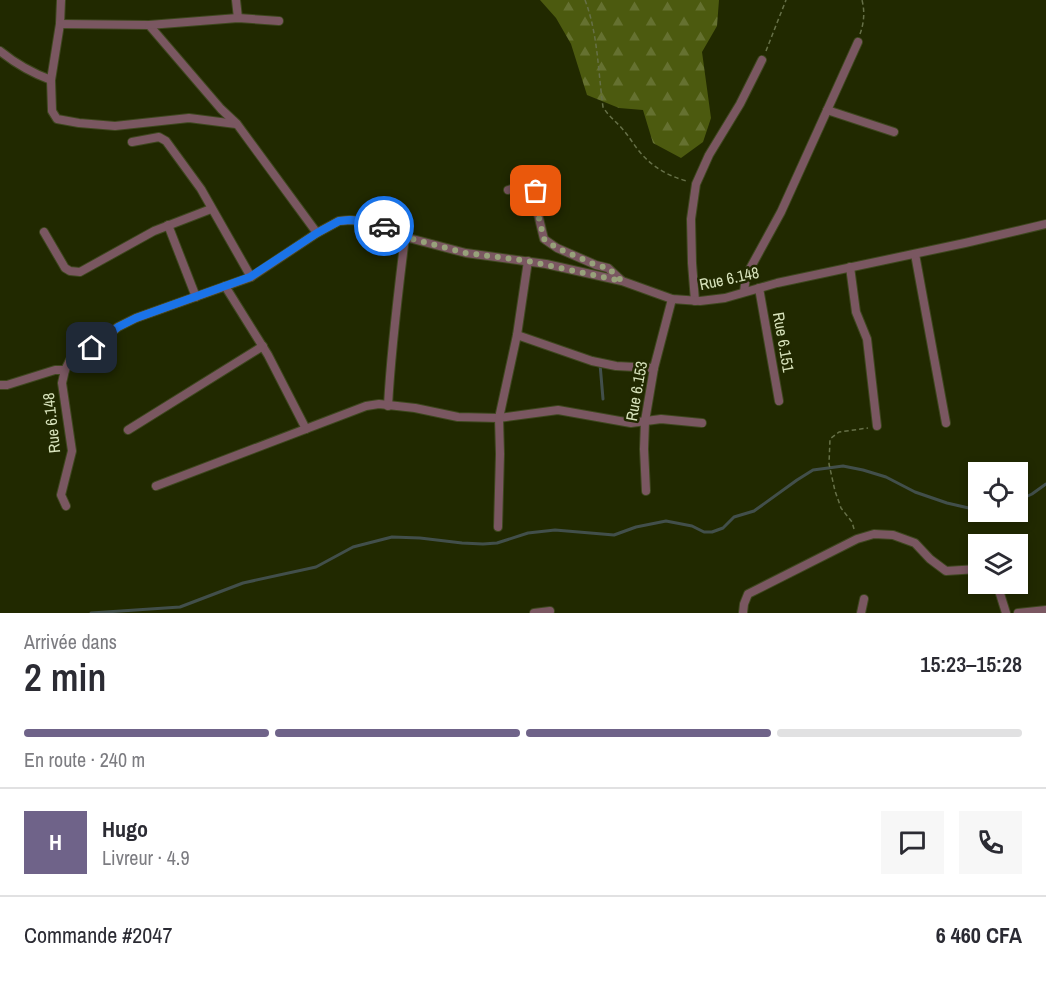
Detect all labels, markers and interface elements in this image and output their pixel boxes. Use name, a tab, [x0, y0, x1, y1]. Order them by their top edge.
pin	[510, 165, 561, 216]
icon: bag	[519, 174, 552, 207]
courier	[354, 196, 414, 256]
icon: car	[368, 210, 401, 243]
street label: Rue 6.148	[697, 261, 761, 295]
street label: Rue 6.151	[768, 310, 800, 374]
pin	[66, 322, 117, 373]
icon: home	[75, 331, 108, 364]
street label: Rue 6.153	[620, 359, 652, 423]
street label: Rue 6.148	[37, 392, 65, 454]
map controls	[968, 462, 1028, 594]
button: locate	[968, 462, 1028, 522]
button: layers	[968, 534, 1028, 594]
text: Arrivée dans	[24, 628, 117, 655]
text: 15:23–15:28	[920, 649, 1022, 679]
text: 2 min	[24, 651, 106, 703]
text: En route · 240 m	[24, 746, 145, 773]
button: chat	[881, 811, 944, 874]
button: phone	[959, 811, 1022, 874]
text: Hugo	[102, 814, 148, 844]
text: H	[49, 827, 62, 857]
text: Livreur · 4.9	[102, 844, 190, 871]
text: Commande #2047	[24, 920, 172, 950]
text: 6 460 CFA	[936, 920, 1022, 950]

